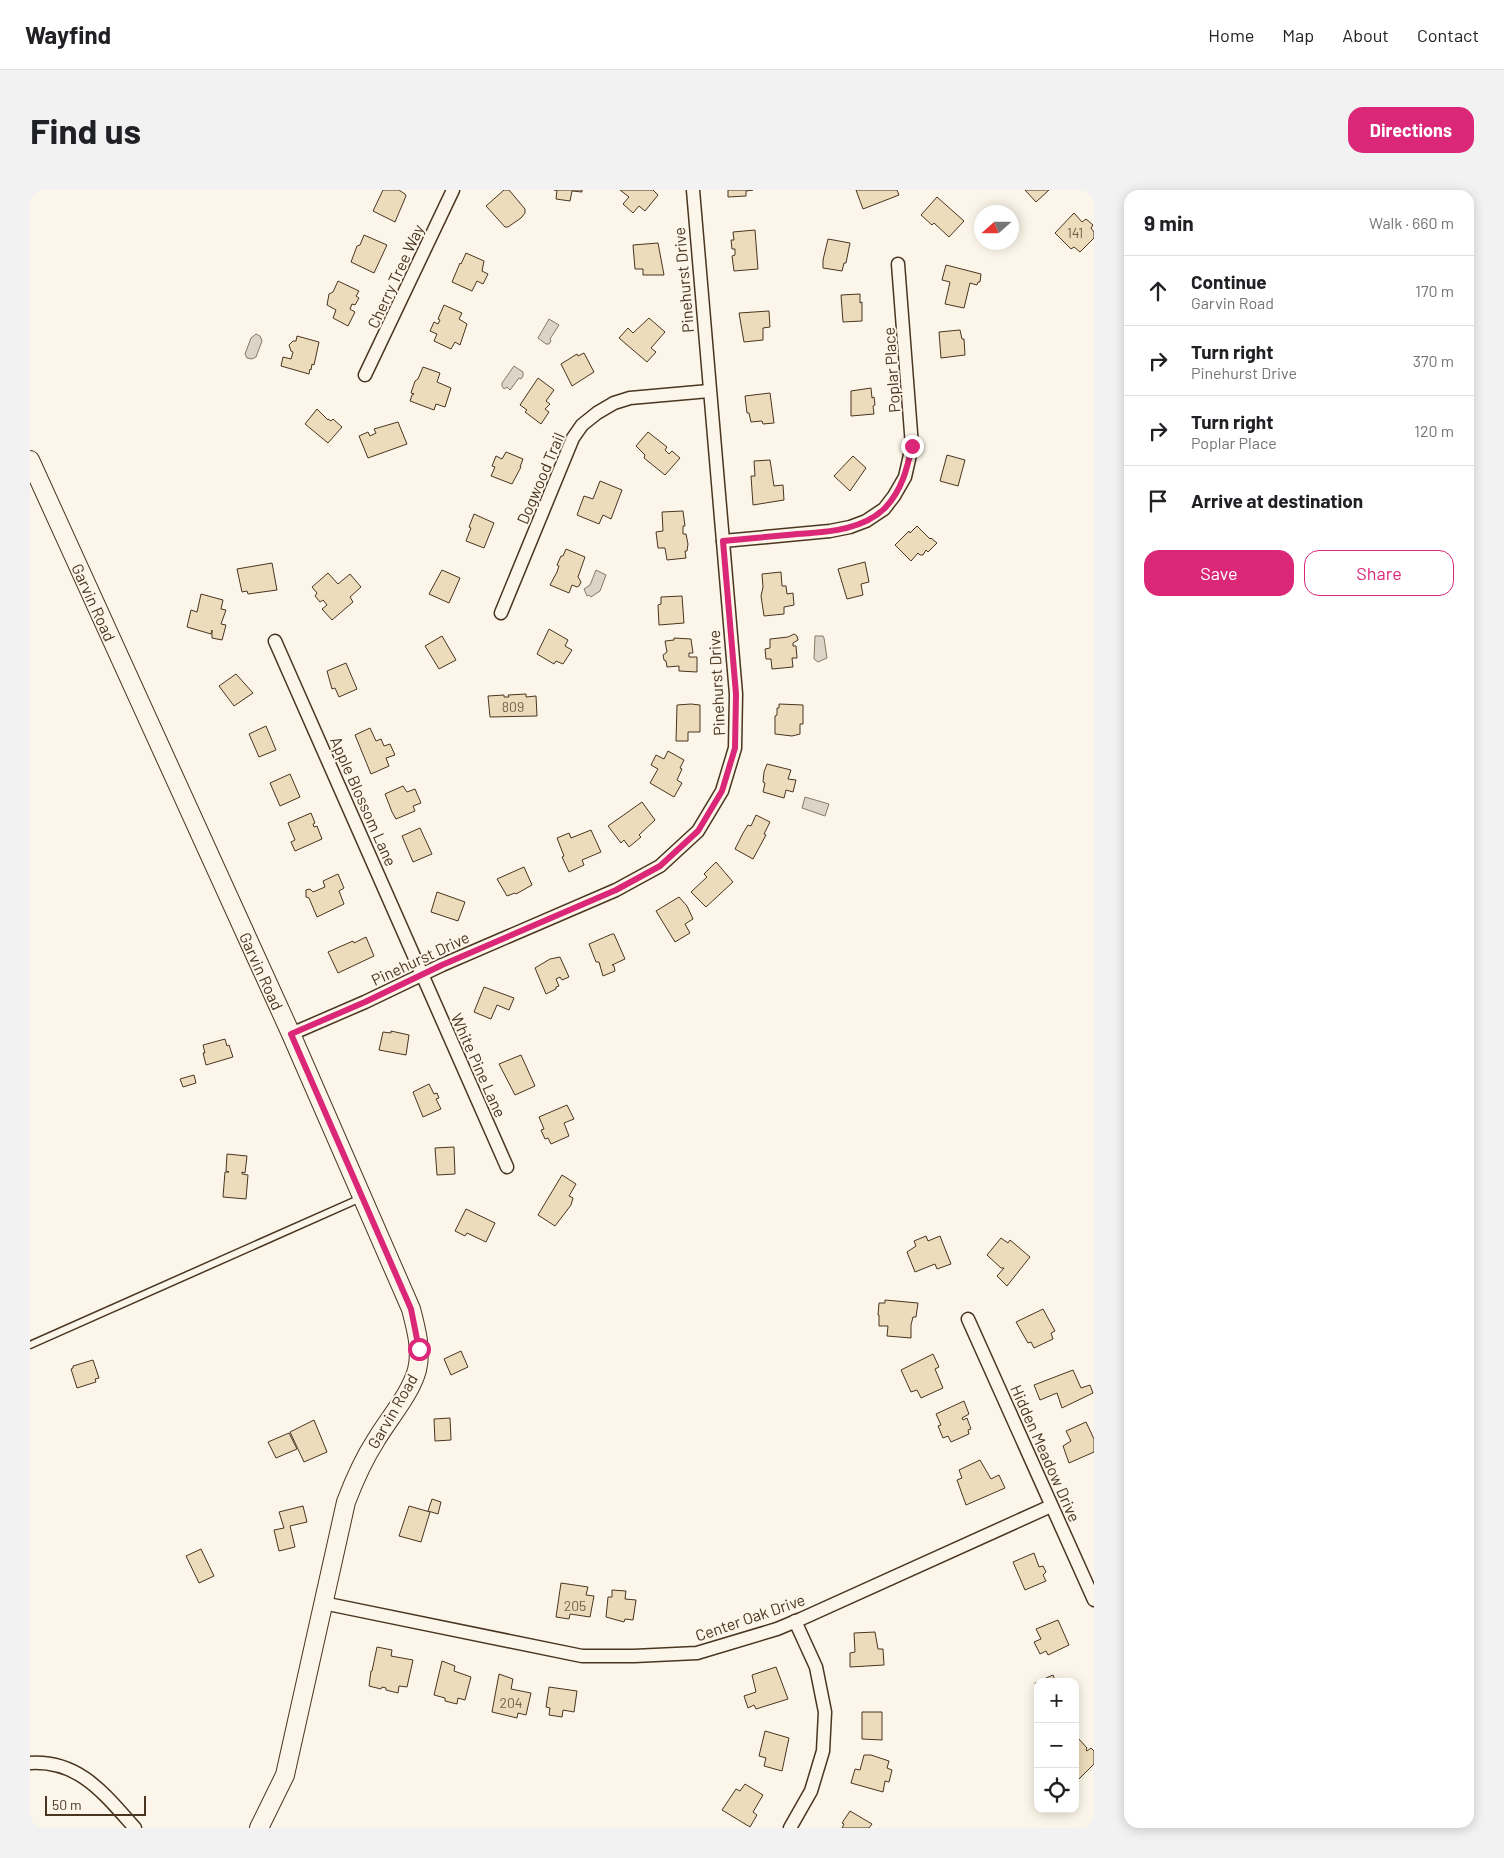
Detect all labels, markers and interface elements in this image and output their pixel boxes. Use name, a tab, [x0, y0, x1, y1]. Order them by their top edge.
text: Wayfind	[25, 20, 111, 49]
text: Home	[1208, 24, 1254, 46]
text: Map	[1282, 24, 1314, 46]
text: About	[1342, 24, 1389, 46]
text: Contact	[1417, 24, 1479, 46]
button: Directions	[1348, 107, 1474, 153]
text: Find us	[30, 109, 141, 151]
north arrow	[974, 205, 1019, 250]
text: 9 min	[1144, 210, 1194, 235]
text: Walk · 660 m	[1369, 213, 1454, 232]
street label: Cherry Tree Way	[363, 220, 428, 331]
house number: 141	[1067, 224, 1083, 241]
street label: Pinehurst Drive	[669, 226, 697, 334]
text: Continue	[1191, 270, 1267, 293]
icon: ahead	[1144, 277, 1172, 305]
text: 170 m	[1415, 281, 1454, 300]
text: Garvin Road	[1191, 293, 1274, 312]
street label: Poplar Place	[879, 327, 903, 413]
text: Turn right	[1191, 340, 1273, 363]
icon: right	[1144, 347, 1172, 375]
text: 370 m	[1413, 351, 1454, 370]
text: Pinehurst Drive	[1191, 363, 1297, 382]
text: Turn right	[1191, 410, 1273, 433]
icon: right	[1144, 417, 1172, 445]
text: 120 m	[1414, 421, 1454, 440]
street label: Dogwood Trail	[512, 429, 568, 527]
text: Poplar Place	[1191, 433, 1277, 452]
route end	[901, 435, 924, 458]
icon: arrive	[1144, 487, 1172, 515]
text: Arrive at destination	[1191, 489, 1363, 512]
button: Save	[1144, 550, 1294, 596]
button: Share	[1304, 550, 1454, 596]
street label: Garvin Road	[69, 560, 120, 644]
street label: Pinehurst Drive	[704, 630, 728, 736]
house number: 809	[502, 698, 524, 715]
street label: Apple Blossom Lane	[327, 733, 401, 869]
street label: Pinehurst Drive	[368, 927, 472, 989]
street label: Garvin Road	[236, 929, 288, 1012]
street label: White Pine Lane	[448, 1010, 510, 1120]
route start	[408, 1338, 431, 1361]
street label: Garvin Road	[363, 1370, 421, 1452]
street label: Hidden Meadow Drive	[1007, 1382, 1085, 1524]
street label: Center Oak Drive	[693, 1589, 807, 1645]
house number: 205	[564, 1597, 586, 1614]
map controls	[1034, 1678, 1079, 1813]
button: +	[1034, 1678, 1079, 1723]
house number: 204	[499, 1694, 523, 1711]
button: −	[1034, 1723, 1079, 1768]
button: locate	[1034, 1768, 1079, 1813]
scale bar	[45, 1793, 146, 1816]
text: 50 m	[52, 1796, 81, 1813]

